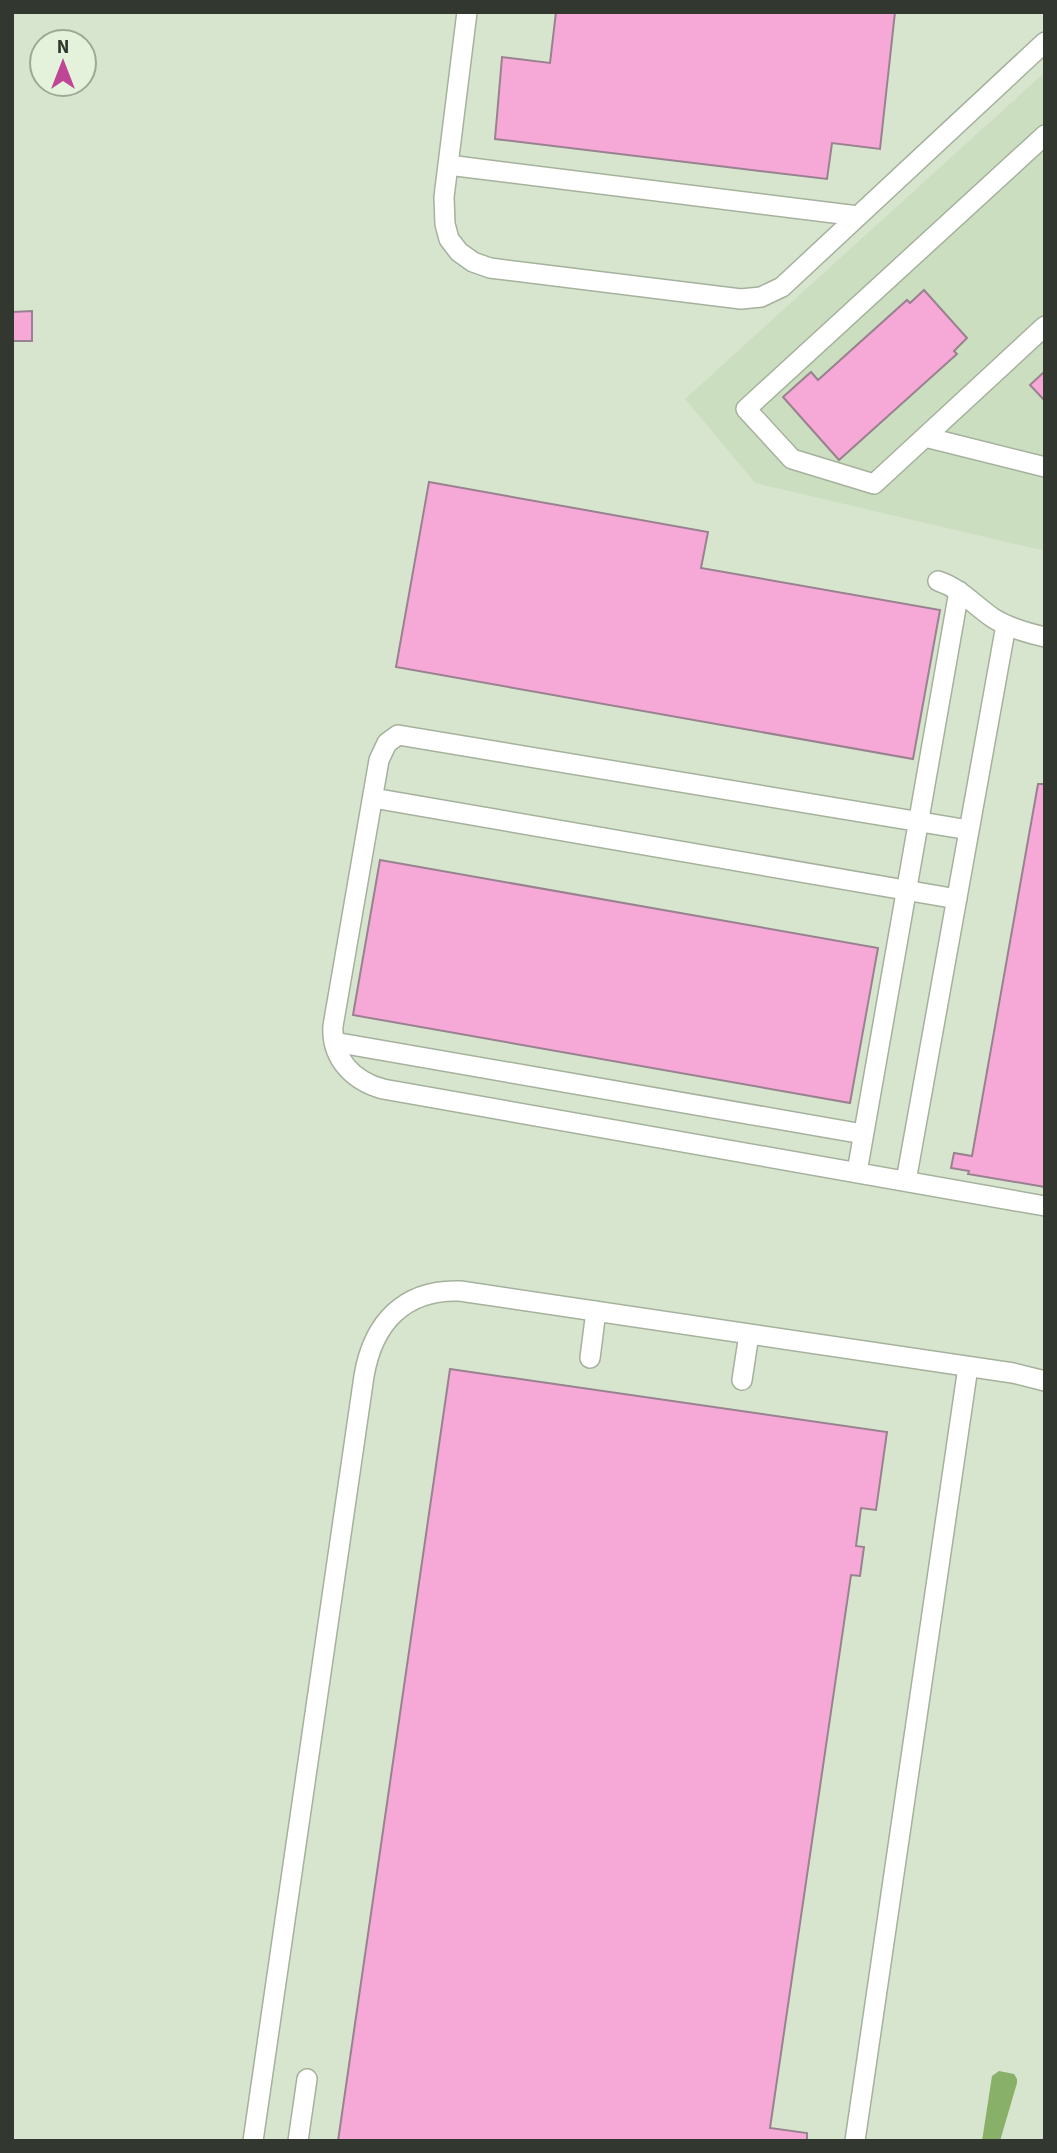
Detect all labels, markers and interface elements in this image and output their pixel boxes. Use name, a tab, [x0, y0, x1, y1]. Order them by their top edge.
north arrow	[28, 28, 98, 98]
text: N	[57, 34, 69, 61]

